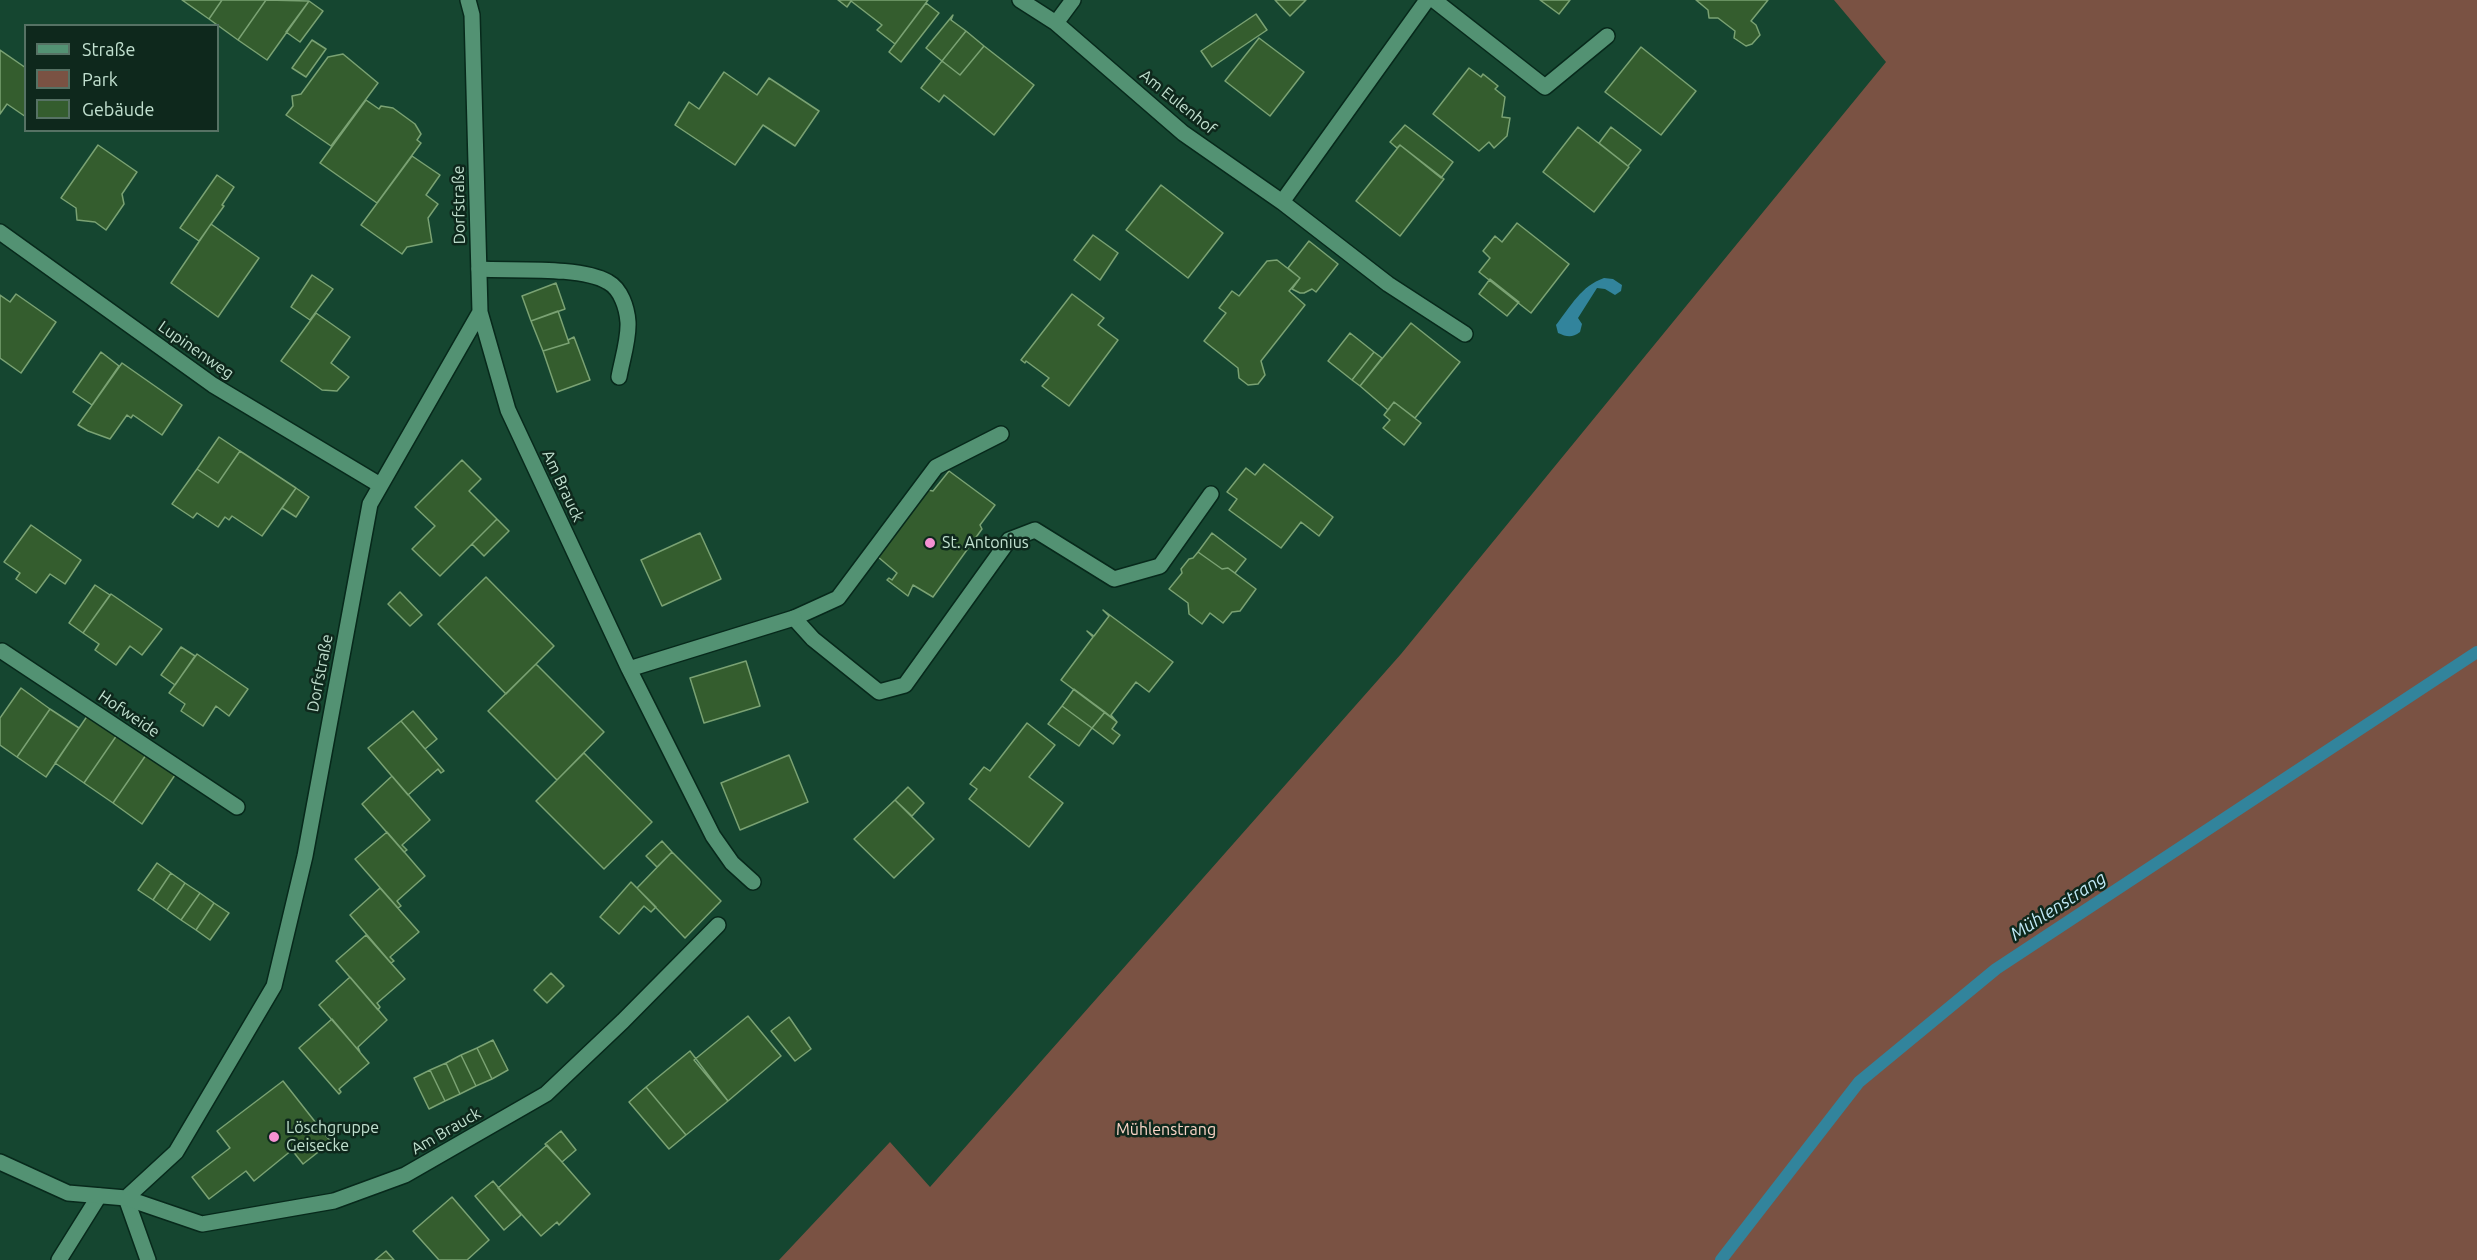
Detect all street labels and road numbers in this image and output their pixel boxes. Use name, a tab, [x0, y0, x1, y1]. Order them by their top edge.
street label: Am Eulenhof	[1136, 65, 1220, 139]
street label: Dorfstraße	[449, 165, 469, 245]
street label: Lupinenweg	[154, 317, 238, 383]
street label: Am Brauck	[538, 447, 588, 525]
street label: Dorfstraße	[303, 632, 337, 714]
street label: Hofweide	[95, 686, 163, 742]
street label: Am Brauck	[408, 1103, 484, 1159]

